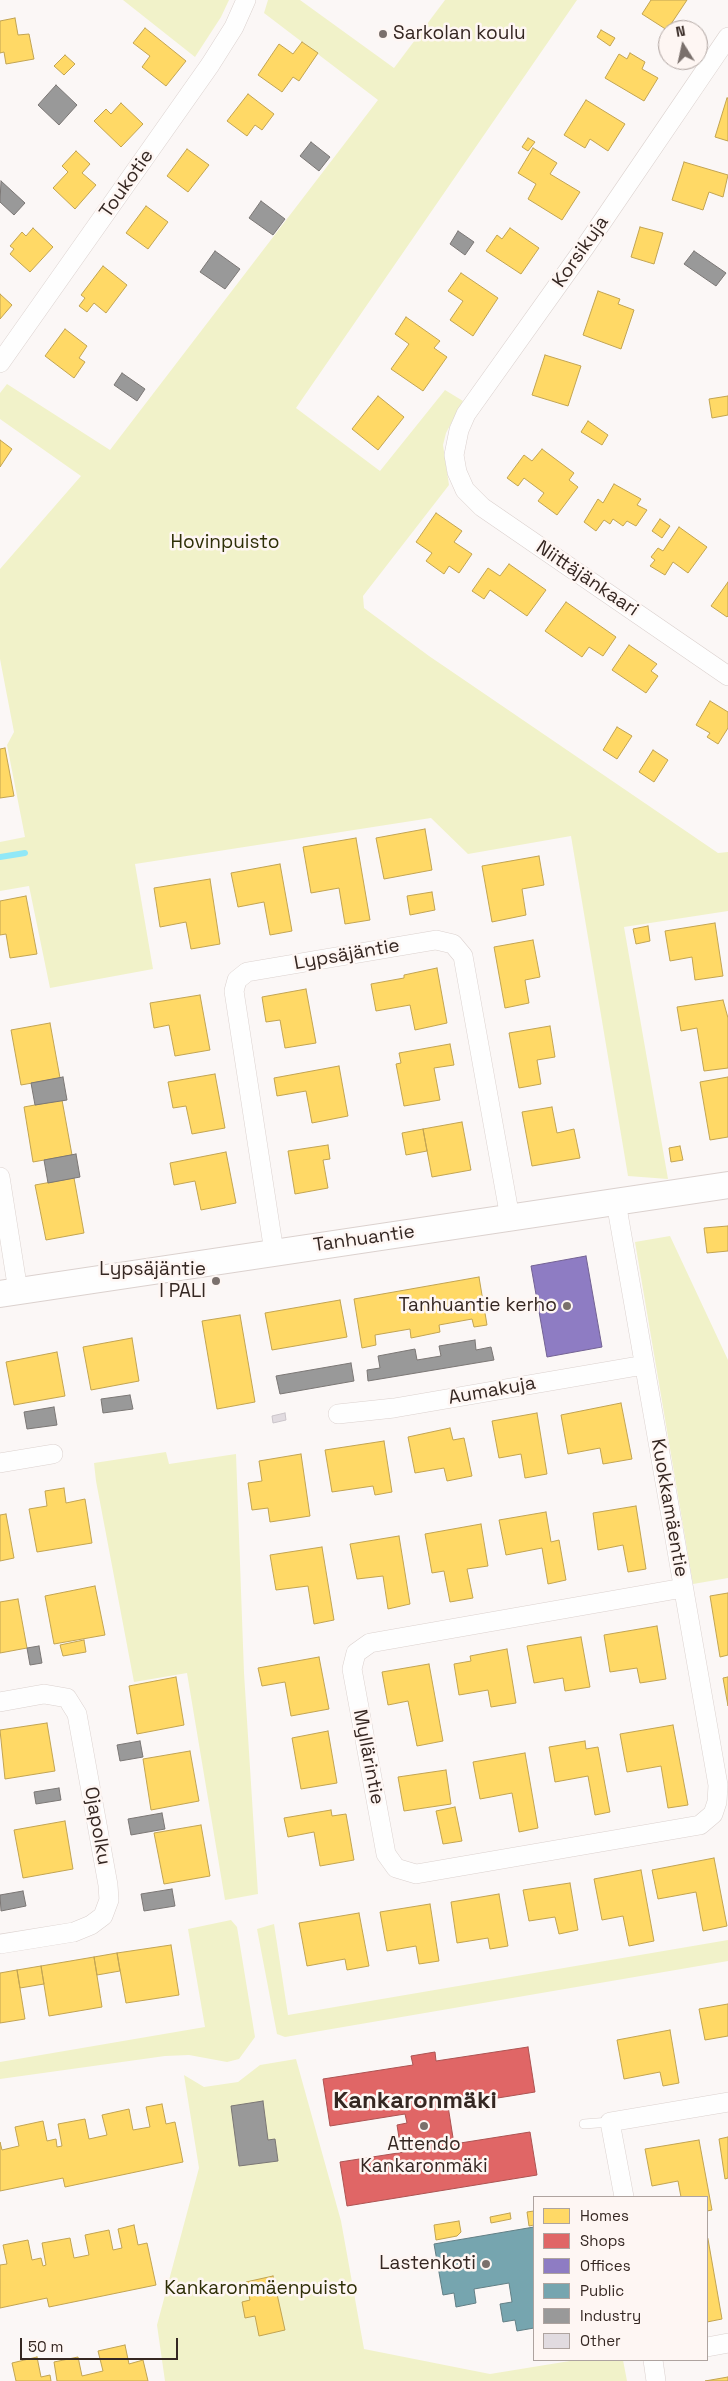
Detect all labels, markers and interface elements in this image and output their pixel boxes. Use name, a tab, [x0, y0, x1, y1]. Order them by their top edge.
north arrow	[658, 20, 708, 70]
text: N	[674, 22, 687, 41]
place label: Sarkolan koulu	[393, 23, 526, 45]
marker: Sarkolan koulu	[377, 28, 389, 40]
street label: Toukotie	[95, 145, 159, 223]
street label: Korsikuja	[548, 212, 614, 292]
park label: Hovinpuisto	[171, 532, 279, 554]
street label: Niittäjänkaari	[531, 536, 643, 622]
street label: Lypsäjäntie	[293, 935, 401, 975]
street label: Tanhuantie	[312, 1221, 416, 1257]
place label: Lypsäjäntie I PALI	[99, 1259, 206, 1303]
marker: Lypsäjäntie I PALI	[210, 1275, 222, 1287]
place label: Tanhuantie kerho	[398, 1295, 557, 1317]
marker: Tanhuantie kerho	[561, 1300, 573, 1312]
street label: Aumakuja	[447, 1372, 537, 1410]
street label: Kuokkamäentie	[646, 1437, 692, 1579]
street label: Myllärintie	[348, 1708, 388, 1806]
street label: Ojapolku	[79, 1785, 115, 1867]
district label: Kankaronmäki	[333, 2087, 497, 2115]
marker: Attendo Kankaronmäki	[418, 2120, 430, 2132]
place label: Attendo Kankaronmäki	[360, 2134, 488, 2178]
legend	[533, 2196, 708, 2361]
text: Homes	[580, 2206, 629, 2225]
text: Shops	[580, 2231, 625, 2250]
place label: Lastenkoti	[379, 2253, 476, 2275]
text: Offices	[580, 2256, 631, 2275]
marker: Lastenkoti	[480, 2258, 492, 2270]
park label: Kankaronmäenpuisto	[164, 2278, 358, 2300]
text: Public	[580, 2281, 624, 2300]
text: Industry	[580, 2306, 641, 2325]
scale bar	[22, 2328, 180, 2360]
text: Other	[580, 2331, 621, 2350]
text: 50 m	[28, 2337, 63, 2356]

